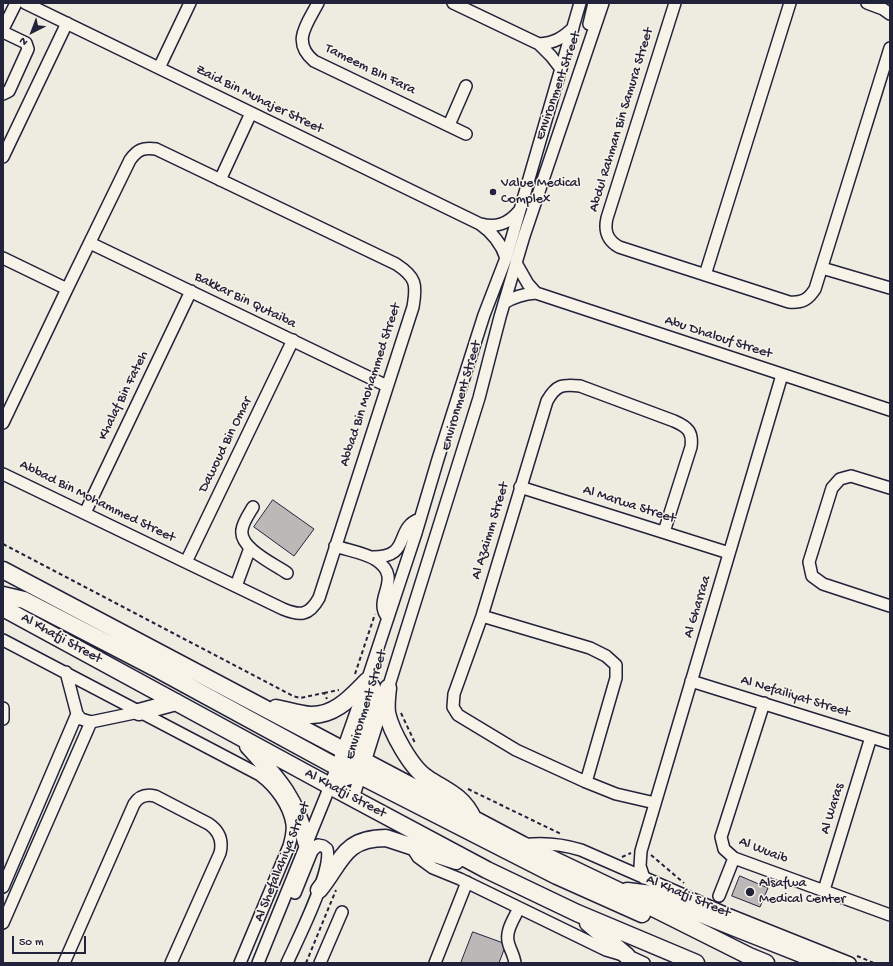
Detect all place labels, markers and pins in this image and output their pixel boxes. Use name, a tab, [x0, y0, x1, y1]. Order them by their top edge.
place label: Value Medical Complex	[501, 176, 581, 208]
marker: Value Medical Complex	[488, 187, 498, 197]
place label: Alsafwa Medical Center	[759, 876, 845, 908]
marker: Alsafwa Medical Center	[744, 886, 756, 898]

